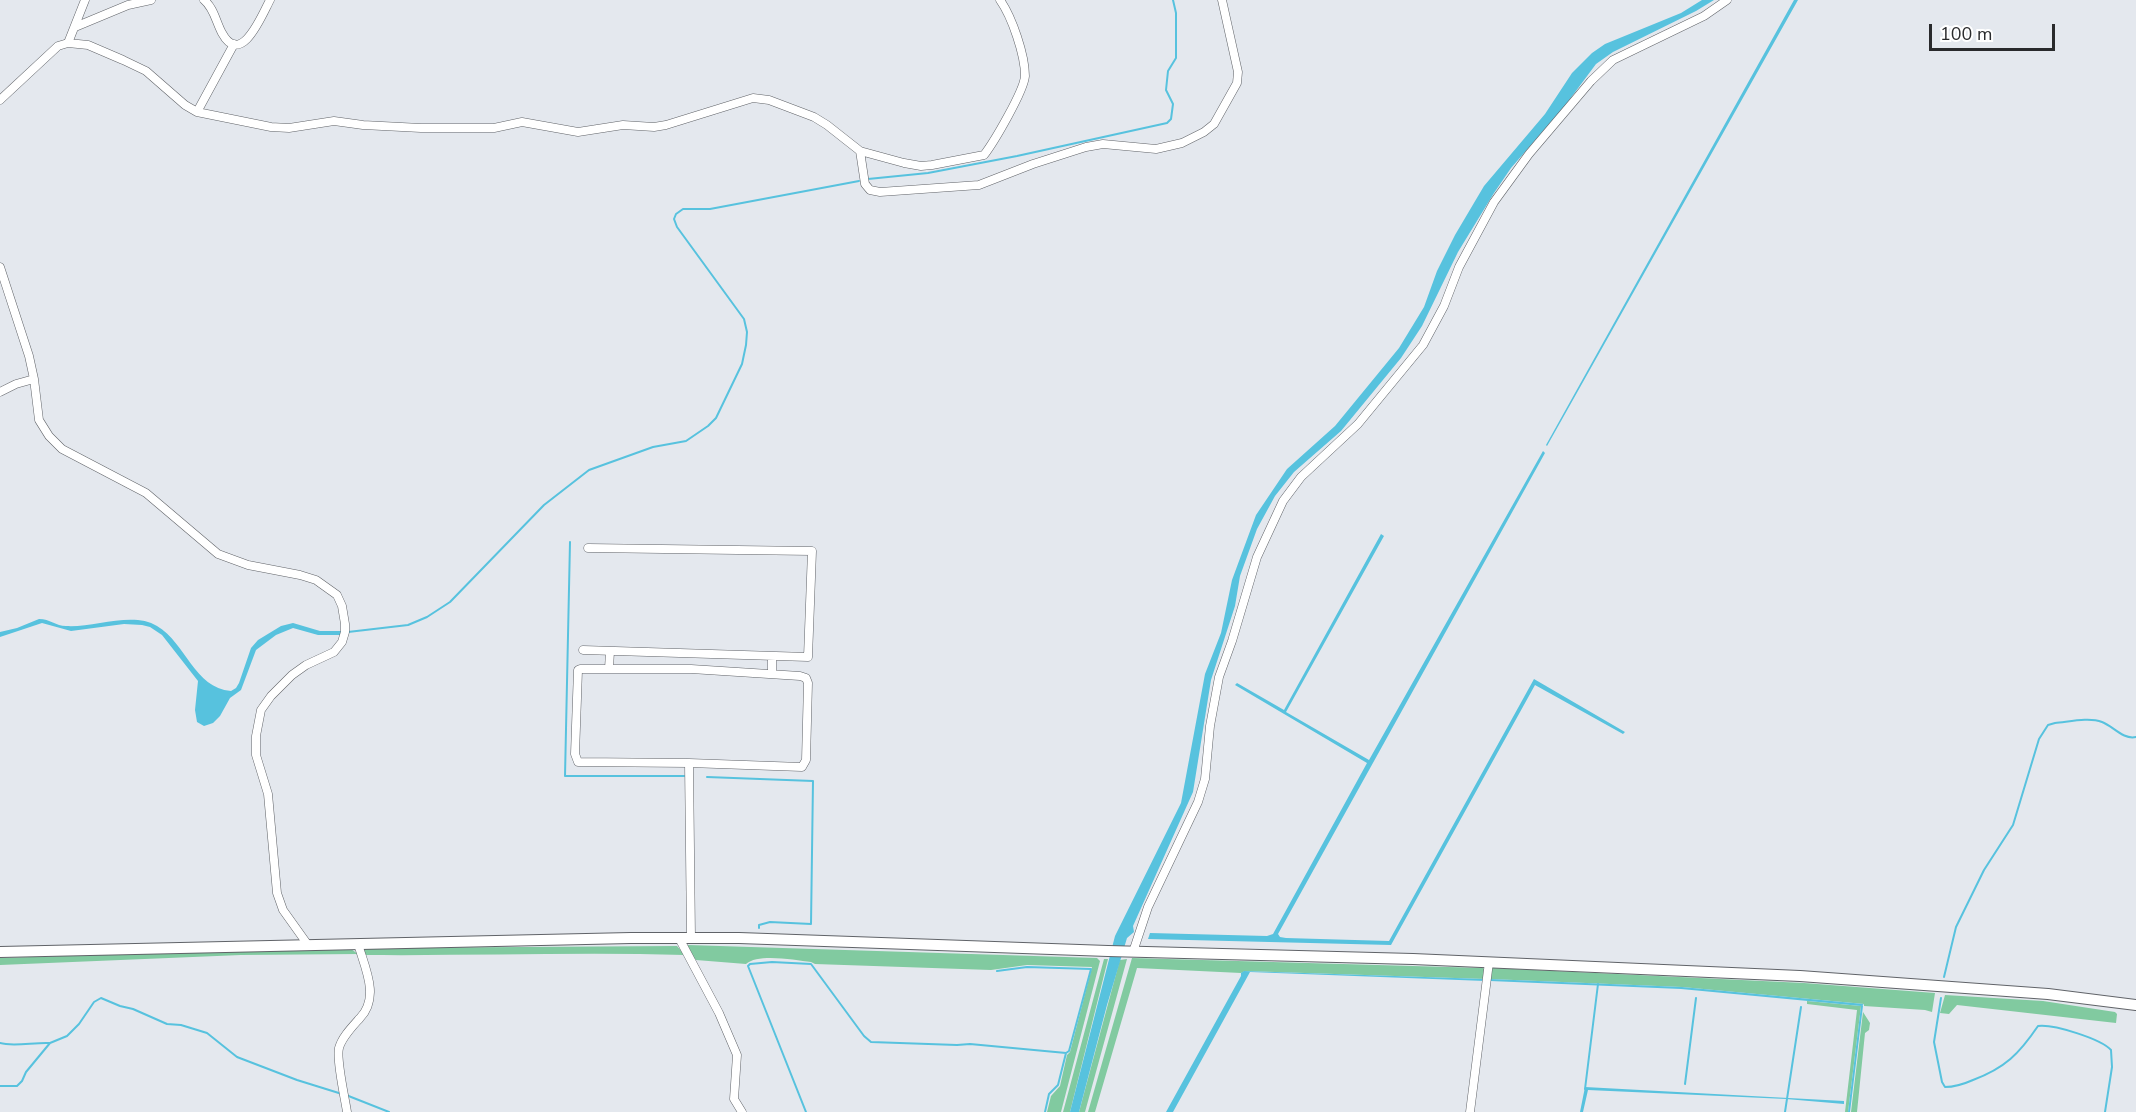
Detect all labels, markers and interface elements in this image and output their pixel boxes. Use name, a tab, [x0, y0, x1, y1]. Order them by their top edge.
scale bar	[1932, 12, 2058, 50]
text: 100 m	[1940, 22, 1992, 46]

